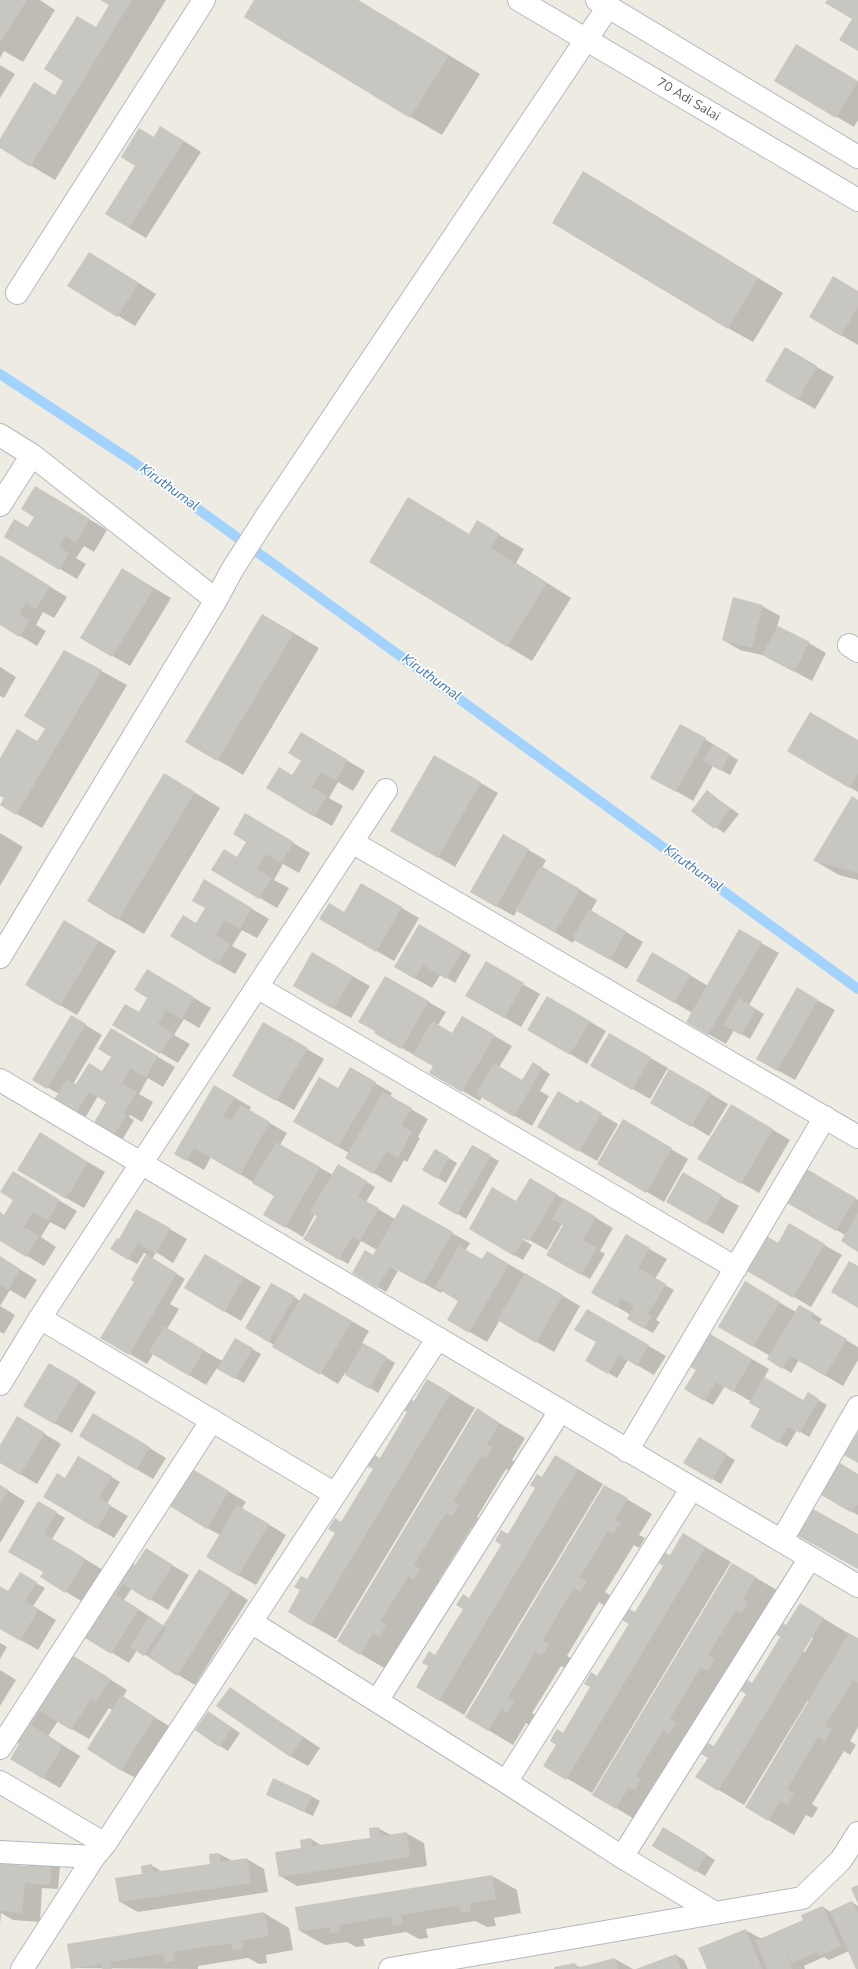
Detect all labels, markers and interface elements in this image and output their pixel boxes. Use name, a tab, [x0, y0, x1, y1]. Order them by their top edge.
street label: 70 Adi Salai	[654, 75, 722, 125]
water label: Kiruthumal	[136, 461, 202, 515]
water label: Kiruthumal	[398, 651, 464, 705]
water label: Kiruthumal	[660, 842, 726, 896]

